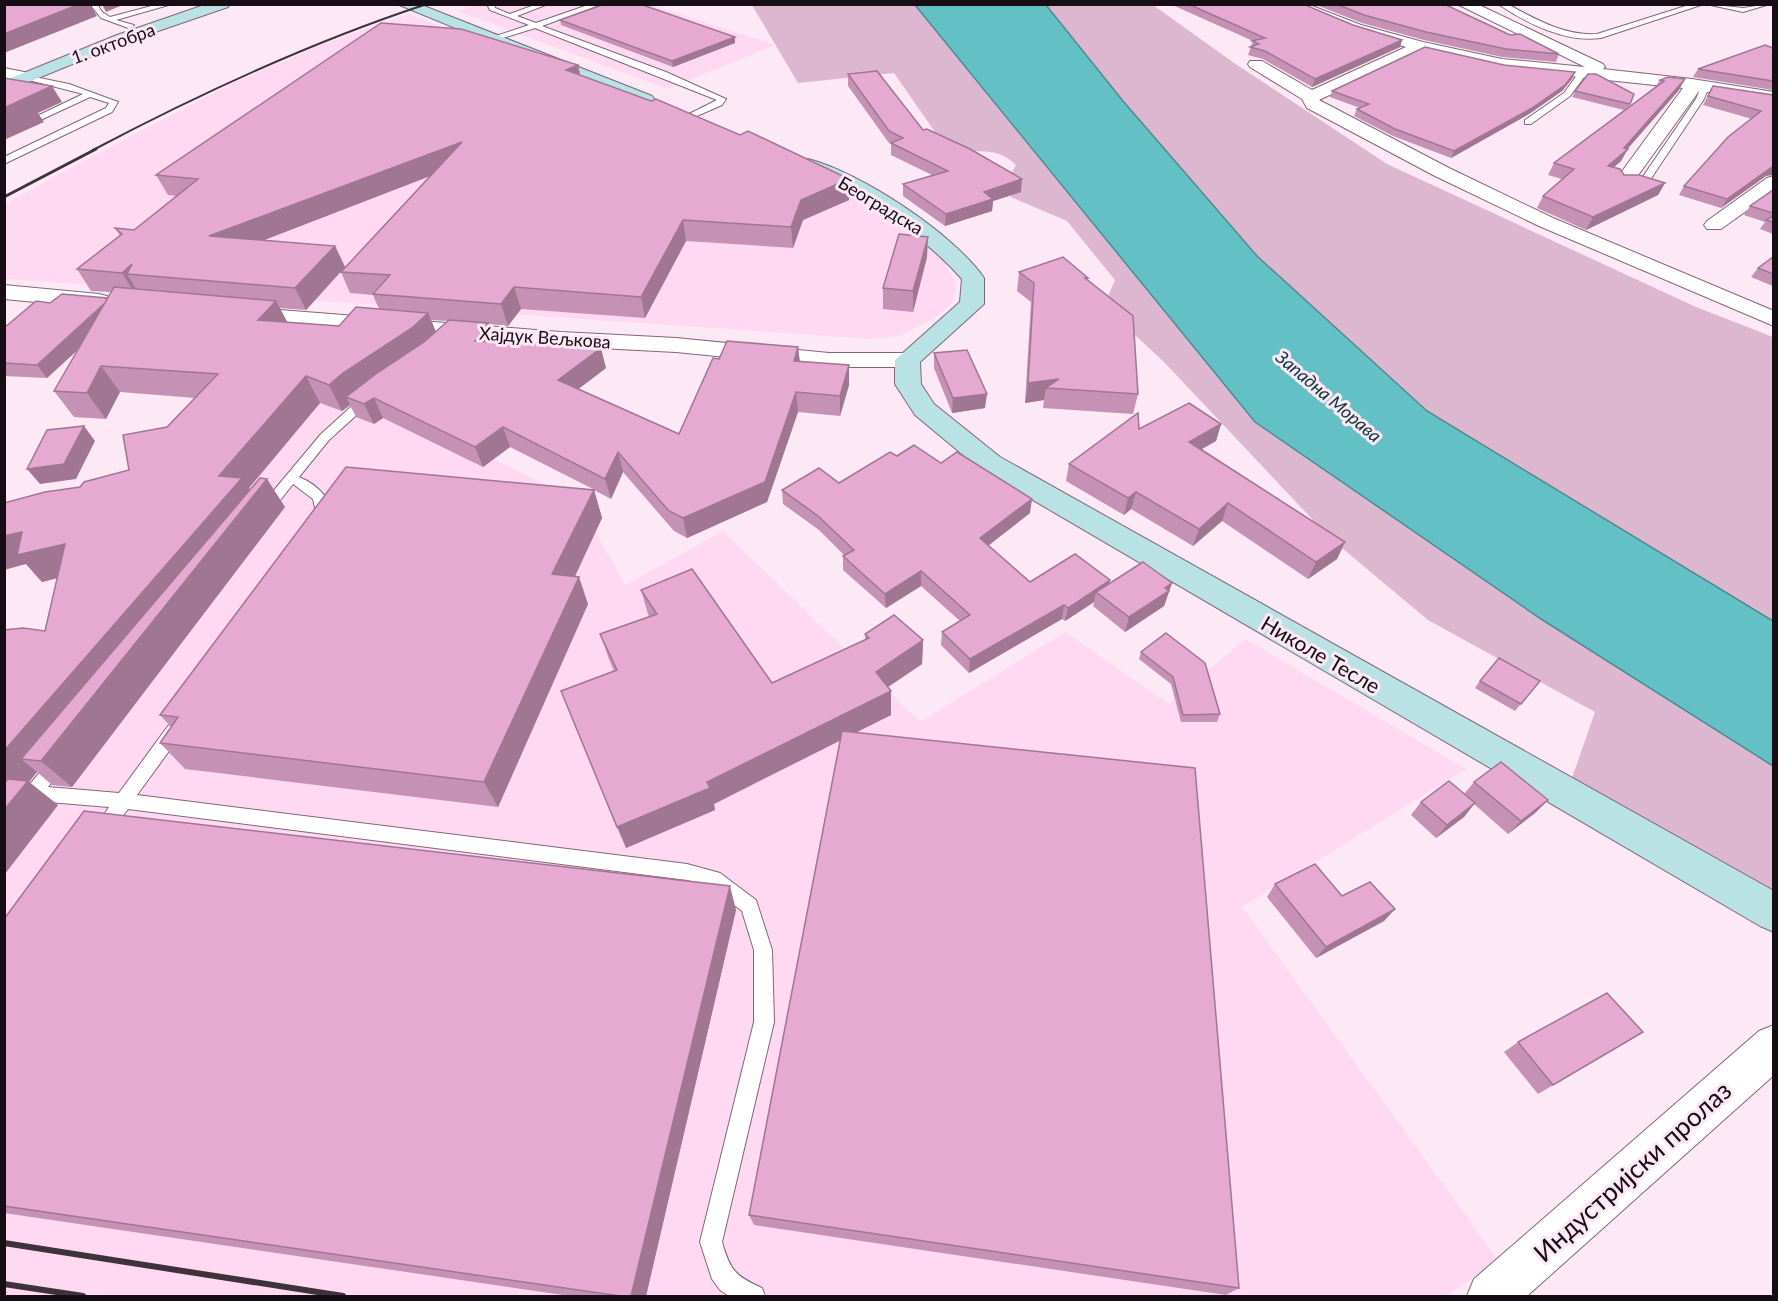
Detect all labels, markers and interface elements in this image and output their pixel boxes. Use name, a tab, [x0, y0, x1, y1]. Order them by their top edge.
street label: 1. октобра	[68, 18, 158, 68]
street label: Београдска	[835, 171, 927, 239]
street label: Хајдук Вељкова	[478, 321, 612, 353]
water label: Западна Морава	[1271, 345, 1386, 447]
street label: Николе Тесле	[1257, 610, 1385, 698]
street label: Индустријски пролаз	[1527, 1074, 1737, 1268]

